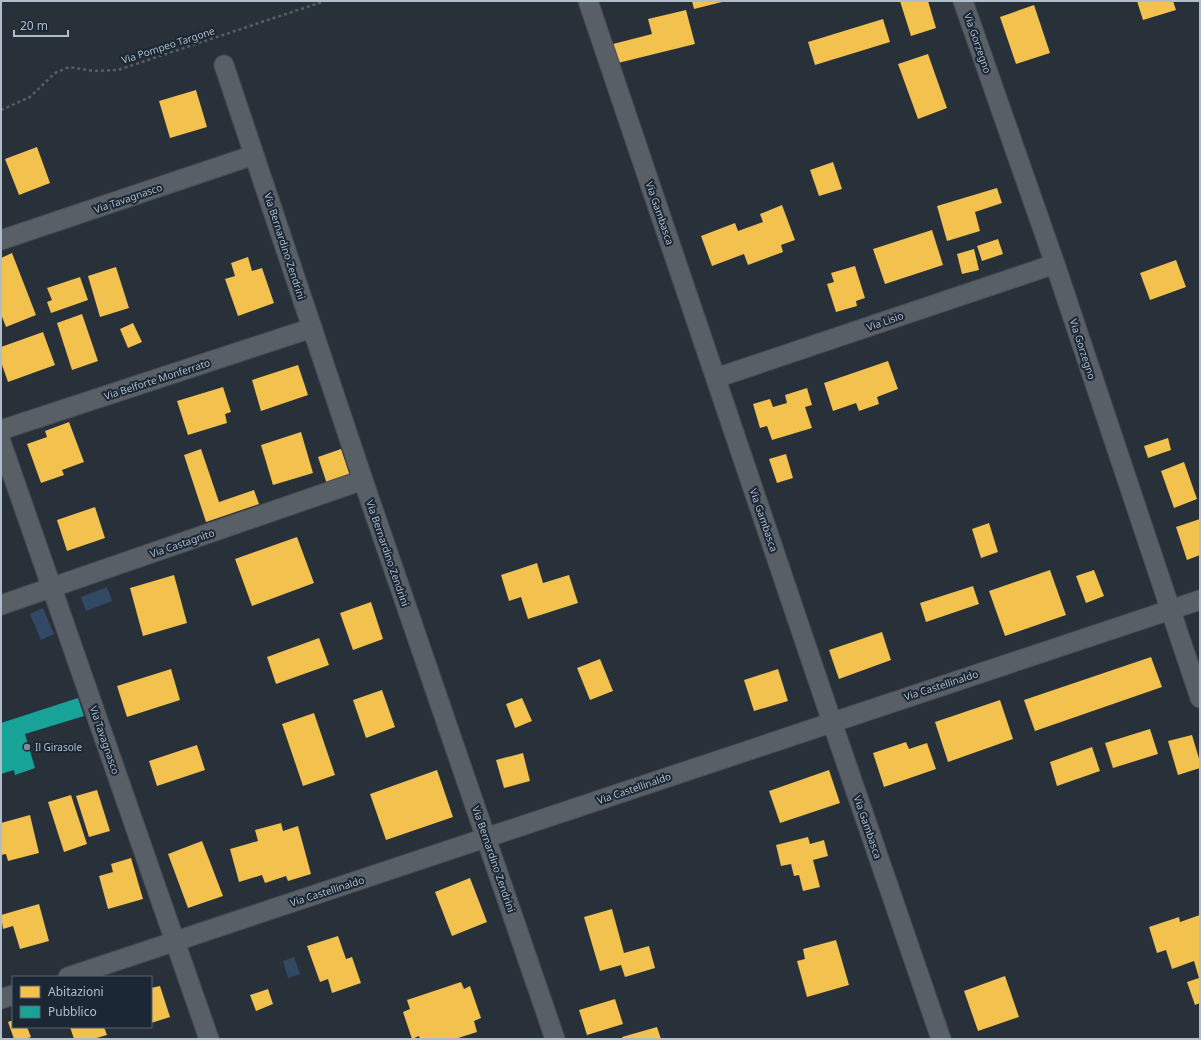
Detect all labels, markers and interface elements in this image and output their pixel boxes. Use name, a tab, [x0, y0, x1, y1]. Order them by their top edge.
street label: Via Gorzegno	[961, 11, 995, 75]
scale bar	[14, 12, 68, 38]
text: 20 m	[20, 17, 48, 34]
street label: Via Pompeo Targone	[120, 23, 217, 67]
street label: Via Tavagnasco	[92, 180, 164, 216]
street label: Via Gambasca	[643, 180, 677, 246]
street label: Via Bernardino Zendrini	[261, 191, 309, 301]
street label: Via Lisio	[865, 308, 905, 334]
street label: Via Gorzegno	[1067, 317, 1099, 381]
street label: Via Belforte Monferrato	[102, 355, 212, 403]
street label: Via Gambasca	[747, 487, 781, 553]
street label: Via Bernardino Zendrini	[363, 498, 413, 608]
street label: Via Castagnito	[148, 525, 216, 561]
street label: Via Castellinaldo	[902, 666, 980, 704]
street label: Via Tavagnasco	[87, 704, 123, 776]
place label: Il Girasole	[35, 740, 82, 754]
marker: Il Girasole	[22, 742, 32, 752]
street label: Via Castellinaldo	[595, 769, 673, 807]
street label: Via Gambasca	[851, 794, 885, 860]
street label: Via Bernardino Zendrini	[469, 804, 519, 914]
street label: Via Castellinaldo	[288, 872, 366, 910]
legend	[12, 976, 152, 1028]
text: Abitazioni	[48, 983, 104, 1000]
text: Pubblico	[48, 1003, 97, 1020]

